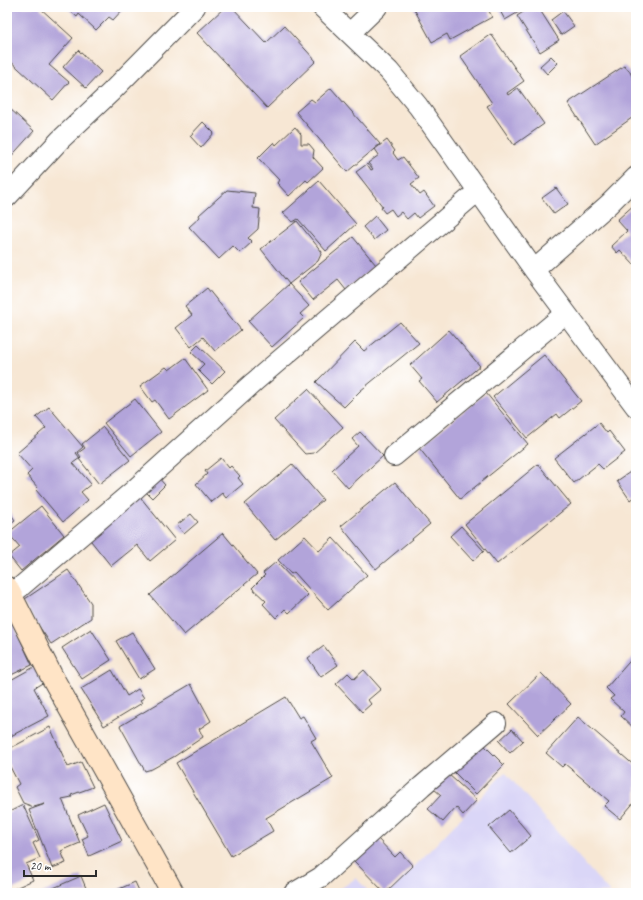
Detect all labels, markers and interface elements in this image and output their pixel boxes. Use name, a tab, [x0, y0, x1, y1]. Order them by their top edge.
scale bar	[24, 852, 96, 878]
text: 20 m	[30, 858, 52, 874]

